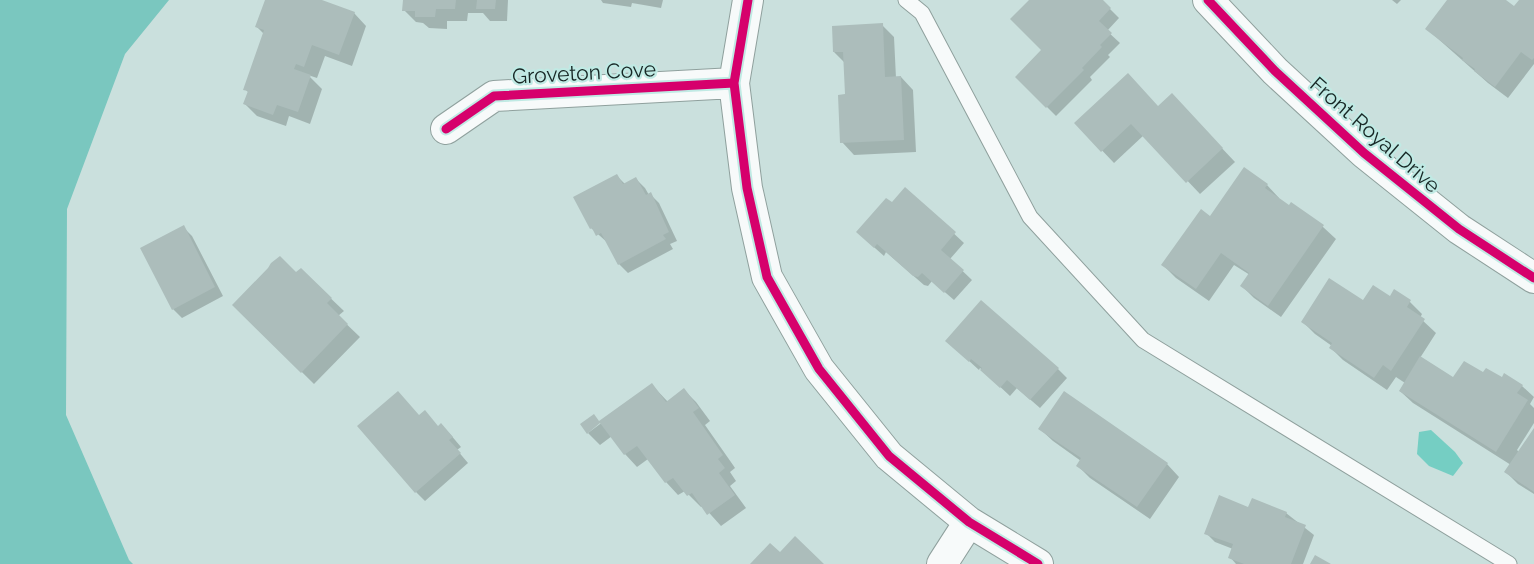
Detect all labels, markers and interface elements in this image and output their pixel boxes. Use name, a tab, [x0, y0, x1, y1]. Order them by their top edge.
street label: Groveton Cove	[512, 56, 656, 89]
street label: Front Royal Drive	[1305, 71, 1445, 198]

